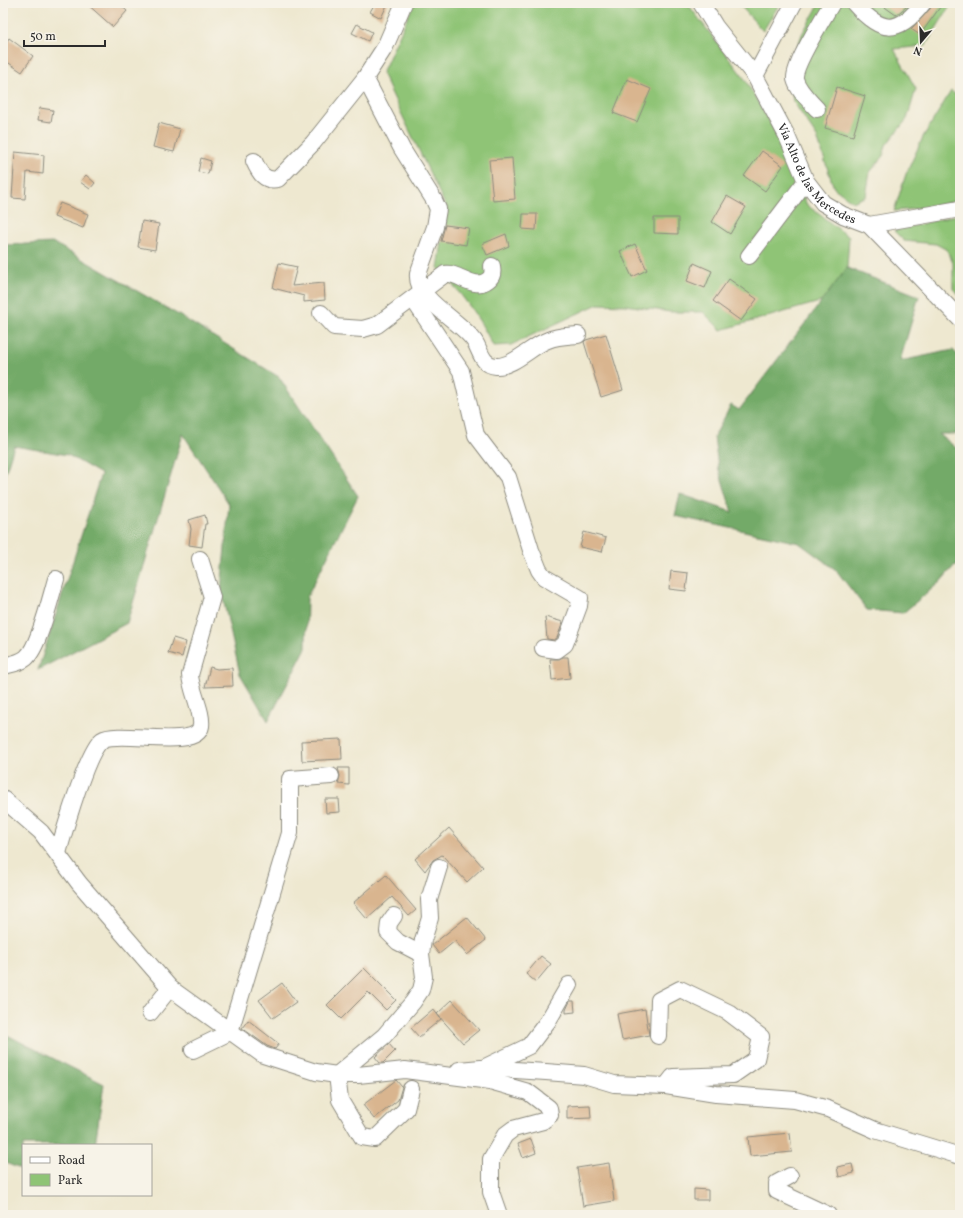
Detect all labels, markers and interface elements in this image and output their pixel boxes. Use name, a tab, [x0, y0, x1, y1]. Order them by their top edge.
scale bar	[24, 22, 105, 48]
north arrow	[901, 22, 941, 62]
text: 50 m	[30, 29, 56, 45]
text: N	[912, 42, 924, 58]
street label: Vía Alto de las Mercedes	[773, 121, 858, 228]
legend	[22, 1144, 152, 1196]
text: Road	[58, 1153, 85, 1169]
text: Park	[58, 1173, 83, 1189]

